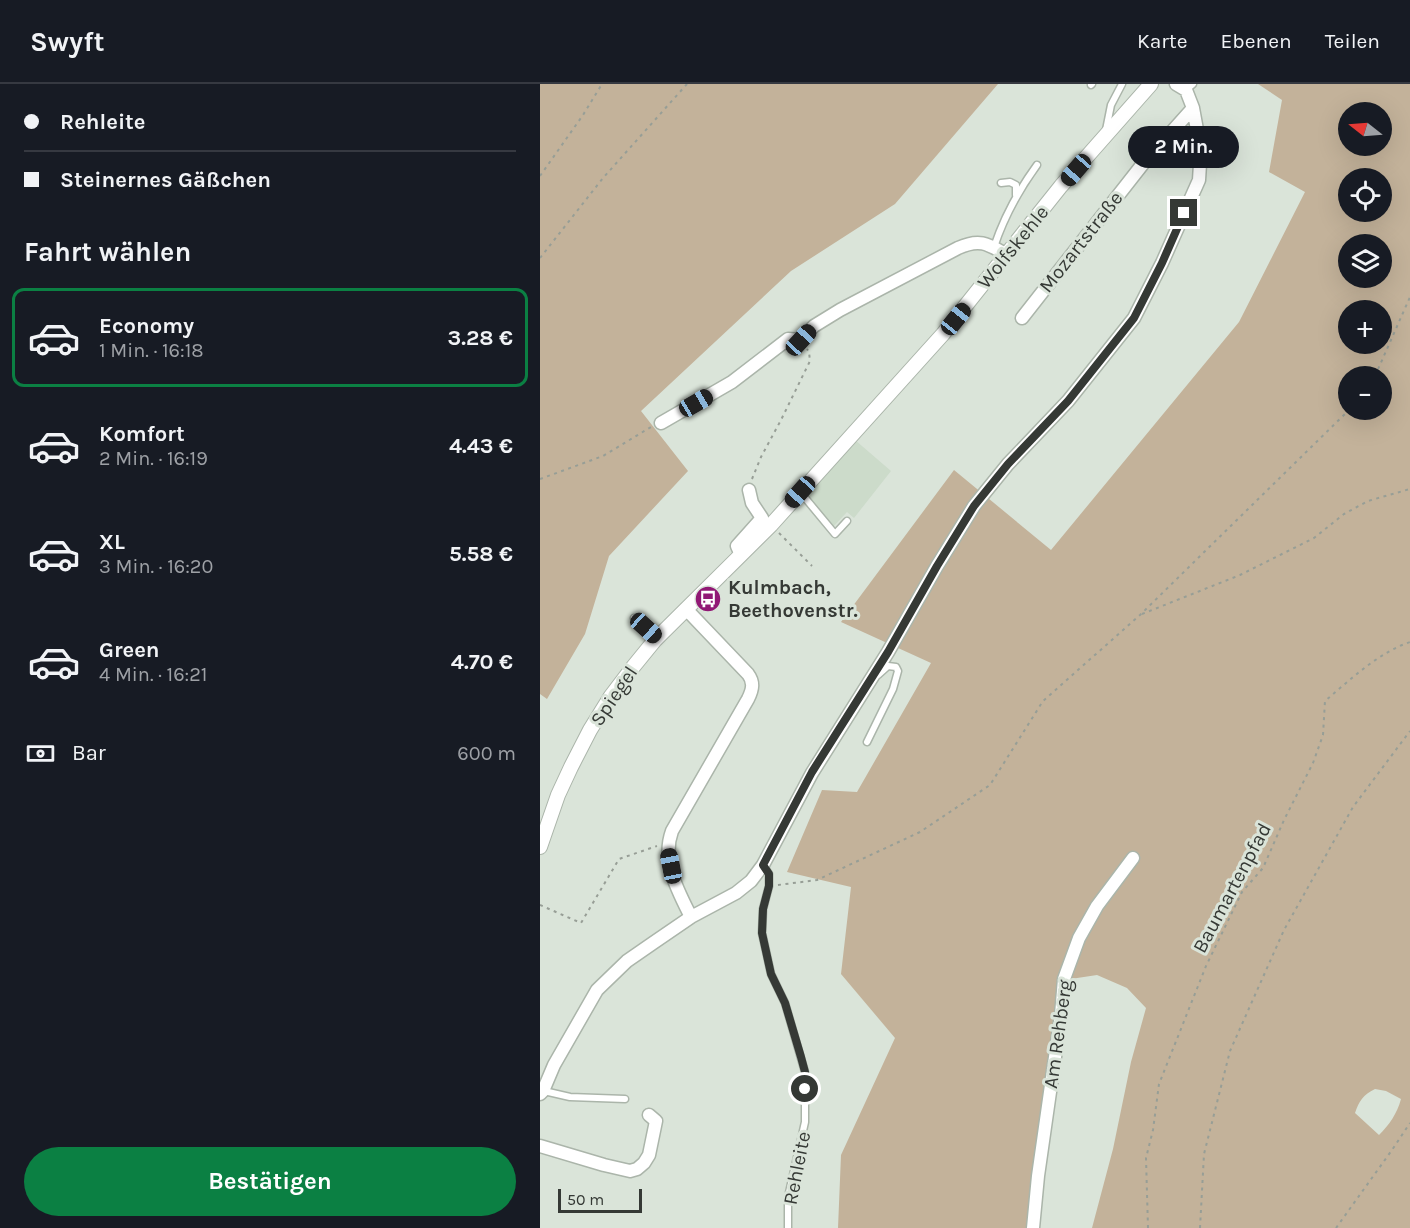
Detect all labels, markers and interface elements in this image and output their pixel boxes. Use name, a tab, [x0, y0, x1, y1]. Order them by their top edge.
text: Swyft	[30, 25, 105, 58]
text: Karte	[1137, 29, 1188, 53]
text: Ebenen	[1221, 29, 1292, 53]
text: Teilen	[1325, 29, 1380, 53]
north arrow	[1338, 102, 1392, 156]
map controls	[1338, 102, 1392, 420]
text: Rehleite	[60, 109, 145, 135]
callout: 2 Min.	[1128, 126, 1240, 168]
text: 2 Min.	[1155, 135, 1212, 158]
car	[1057, 151, 1095, 189]
text: Steinernes Gäßchen	[60, 167, 271, 193]
button: locate	[1338, 168, 1392, 222]
street label: Mozartstraße	[1034, 187, 1128, 297]
route end	[1170, 199, 1197, 226]
street label: Wolfskehle	[973, 201, 1053, 293]
button: layers	[1338, 234, 1392, 288]
text: Fahrt wählen	[24, 236, 191, 268]
car	[938, 299, 974, 339]
button: +	[1338, 300, 1392, 354]
icon: car	[27, 311, 81, 365]
text: Economy	[99, 313, 194, 339]
car	[782, 321, 820, 359]
text: 3.28 €	[448, 325, 513, 351]
text: 1 Min. · 16:18	[99, 339, 204, 362]
button: −	[1338, 366, 1392, 420]
car	[676, 386, 716, 420]
icon: car	[27, 419, 81, 473]
text: Komfort	[99, 421, 185, 447]
text: 4.43 €	[449, 433, 513, 459]
text: 2 Min. · 16:19	[99, 447, 208, 470]
car	[781, 473, 819, 511]
icon: car	[27, 527, 81, 581]
text: XL	[99, 529, 125, 555]
text: 5.58 €	[449, 541, 513, 567]
text: 3 Min. · 16:20	[99, 555, 213, 578]
place label: Kulmbach, Beethovenstr.	[728, 576, 858, 622]
bus stop icon: Kulmbach, Beethovenstr.	[693, 584, 723, 614]
car	[627, 609, 665, 647]
icon: car	[27, 635, 81, 689]
text: Green	[99, 637, 160, 663]
text: 4.70 €	[451, 649, 513, 675]
street label: Spiegel	[586, 662, 642, 730]
text: 4 Min. · 16:21	[99, 663, 207, 686]
icon: cash	[24, 737, 57, 770]
text: Bar	[72, 740, 106, 766]
text: 600 m	[457, 742, 516, 765]
street label: Baumartenpfad	[1188, 819, 1276, 957]
car	[659, 847, 683, 885]
street label: Am Rehberg	[1039, 978, 1077, 1090]
route start	[791, 1075, 818, 1102]
street label: Rehleite	[779, 1129, 815, 1207]
button: Bestätigen	[24, 1147, 516, 1216]
scale bar	[558, 1186, 642, 1214]
text: 50 m	[567, 1190, 604, 1209]

